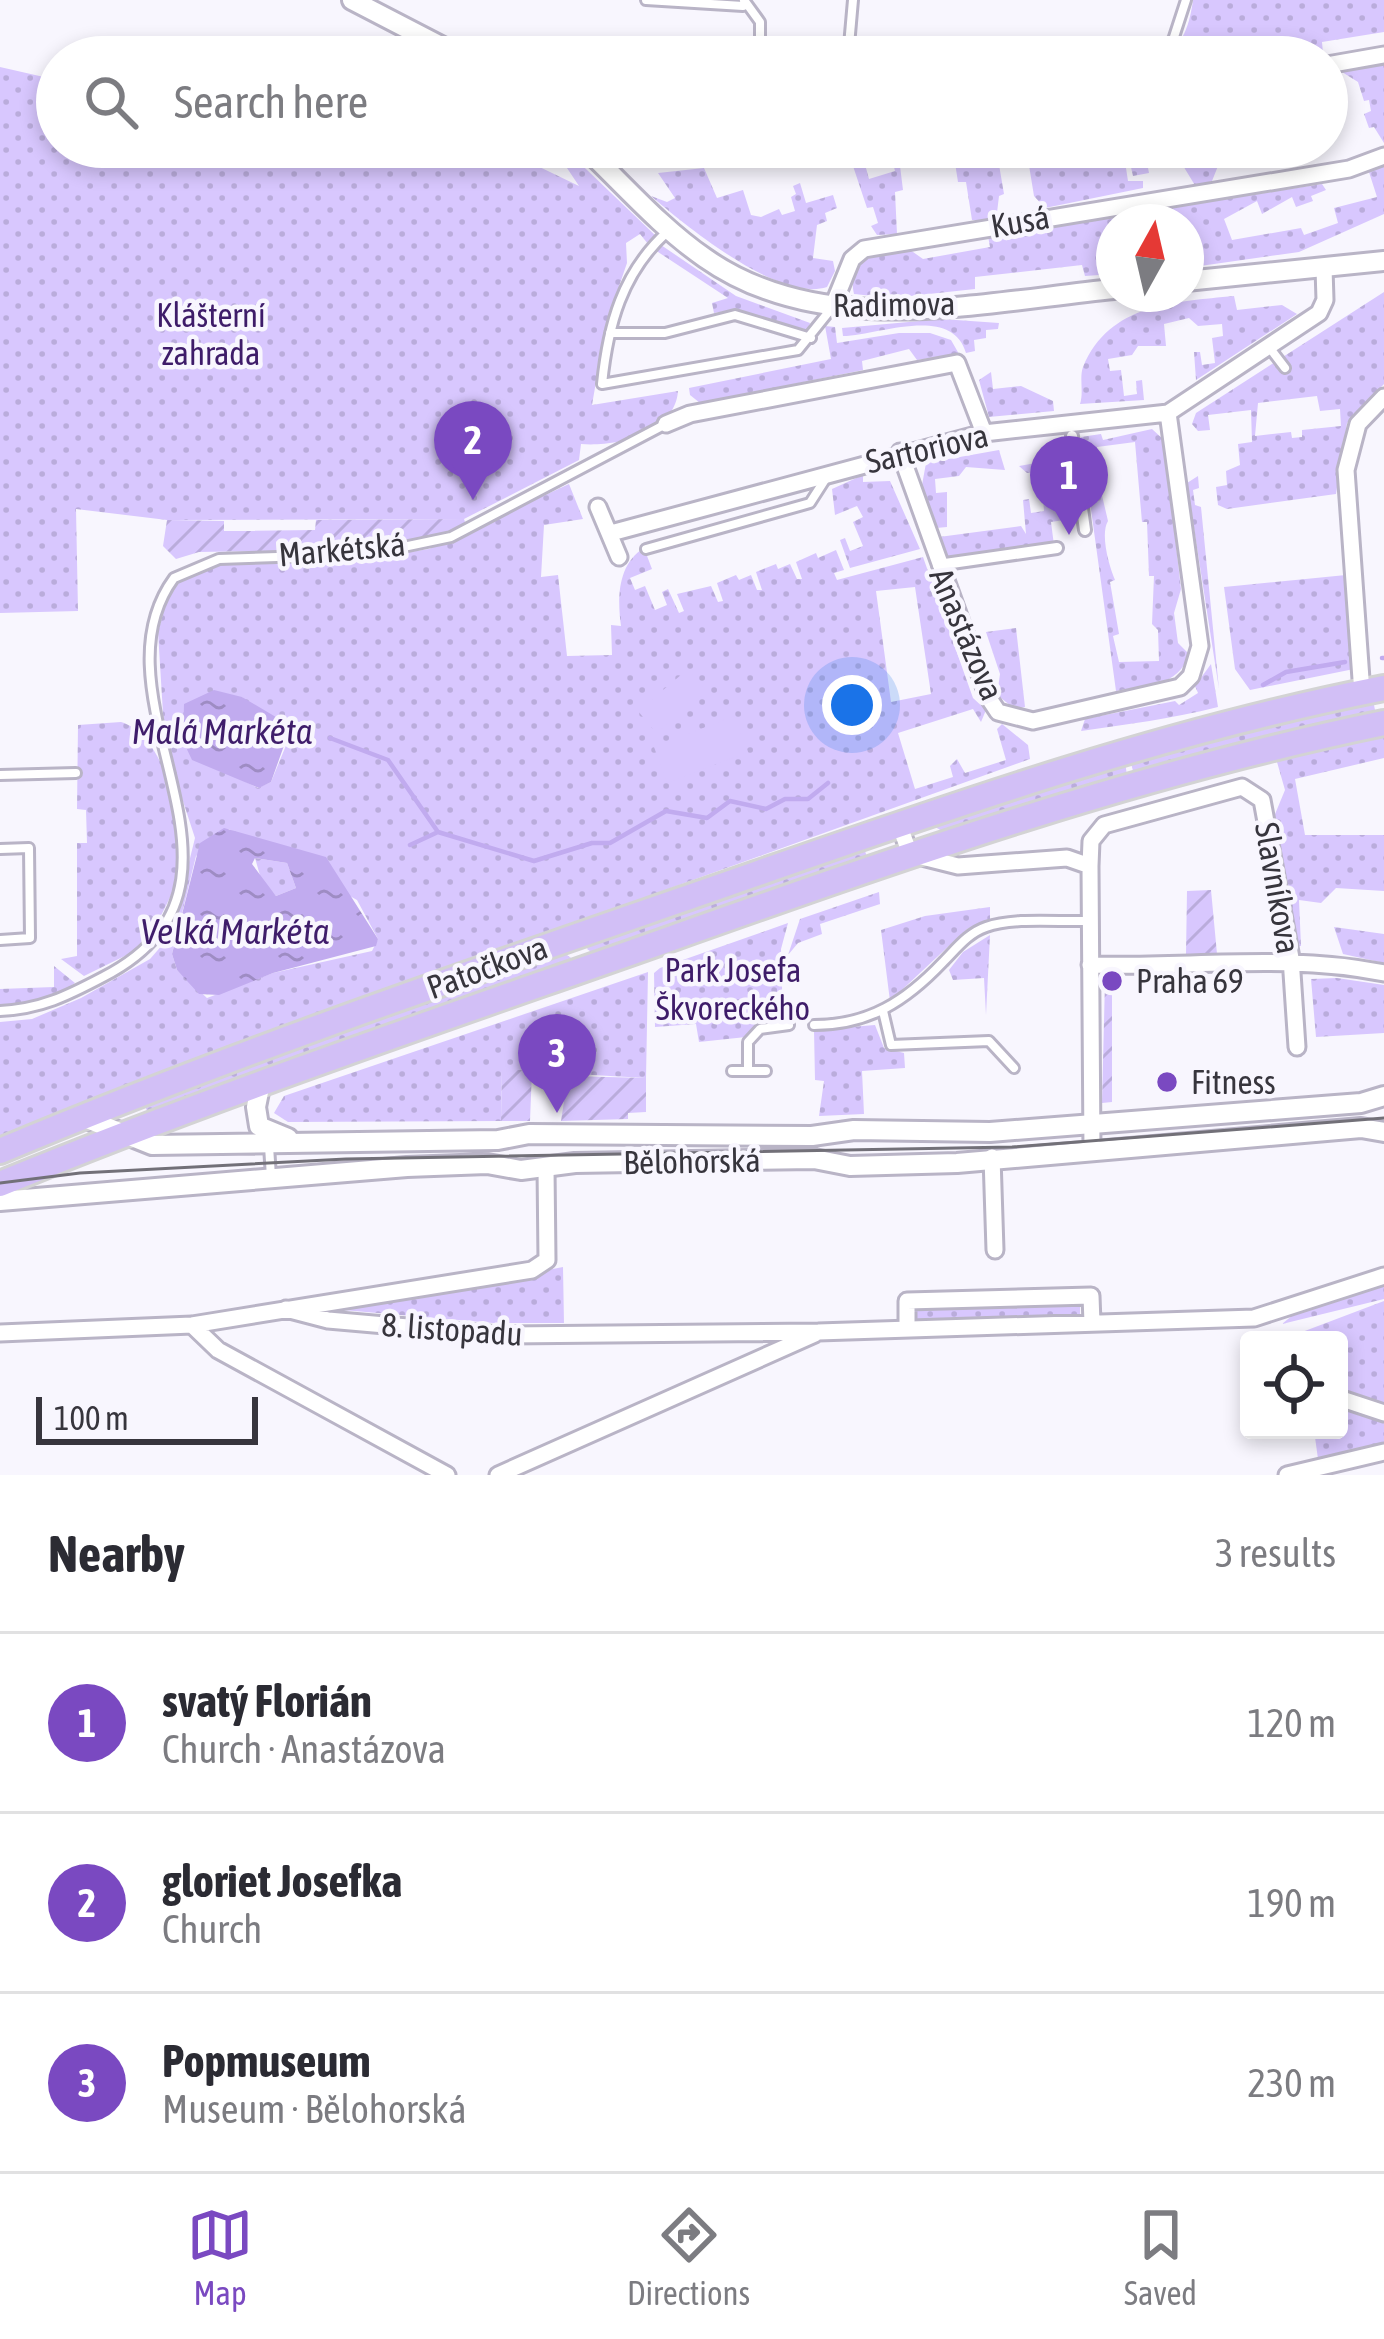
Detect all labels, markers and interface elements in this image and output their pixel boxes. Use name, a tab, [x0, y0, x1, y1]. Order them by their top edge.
search box	[36, 36, 1348, 168]
icon: search	[78, 69, 144, 135]
text: Search here	[174, 76, 368, 128]
street label: Kusá	[988, 197, 1052, 245]
north arrow	[1096, 204, 1204, 312]
street label: Radimova	[832, 284, 956, 324]
park label: Klášterní zahrada	[156, 296, 266, 372]
pin: 2	[434, 401, 512, 500]
street label: Sartoriova	[862, 415, 992, 481]
pin: 1	[1030, 436, 1108, 535]
street label: Markétská	[277, 525, 407, 573]
street label: Anastázova	[922, 562, 1012, 706]
your location	[822, 675, 882, 735]
water label: Malá Markéta	[131, 710, 313, 752]
street label: Slavníkova	[1248, 819, 1308, 957]
water label: Velká Markéta	[141, 910, 330, 952]
street label: Patočkova	[422, 928, 552, 1006]
park label: Park Josefa Škvoreckého	[656, 951, 810, 1027]
place label: Praha 69	[1136, 962, 1243, 1000]
marker: Praha 69	[1099, 968, 1125, 994]
pin: 3	[518, 1014, 596, 1113]
place label: Fitness	[1191, 1063, 1276, 1101]
marker: Fitness	[1154, 1069, 1180, 1095]
street label: Bělohorská	[623, 1141, 761, 1181]
street label: 8. listopadu	[380, 1305, 524, 1353]
map controls	[1240, 1331, 1348, 1439]
button: locate	[1240, 1331, 1348, 1439]
scale bar	[36, 1391, 258, 1444]
text: 100 m	[54, 1399, 129, 1437]
text: Nearby	[48, 1524, 185, 1583]
text: 3 results	[1215, 1531, 1336, 1575]
text: svatý Florián	[162, 1675, 372, 1727]
text: 1	[78, 1701, 96, 1745]
text: 120 m	[1248, 1701, 1336, 1745]
text: Church · Anastázova	[162, 1727, 446, 1771]
text: gloriet Josefka	[162, 1855, 402, 1907]
text: 2	[78, 1881, 96, 1925]
text: 190 m	[1248, 1881, 1336, 1925]
text: Church	[162, 1907, 262, 1951]
text: Popmuseum	[162, 2035, 371, 2087]
text: 3	[78, 2061, 96, 2105]
text: 230 m	[1248, 2061, 1336, 2105]
text: Museum · Bělohorská	[162, 2087, 467, 2131]
tab: Map	[187, 2202, 253, 2312]
tab: Directions	[627, 2202, 750, 2312]
tab: Saved	[1124, 2202, 1197, 2312]

